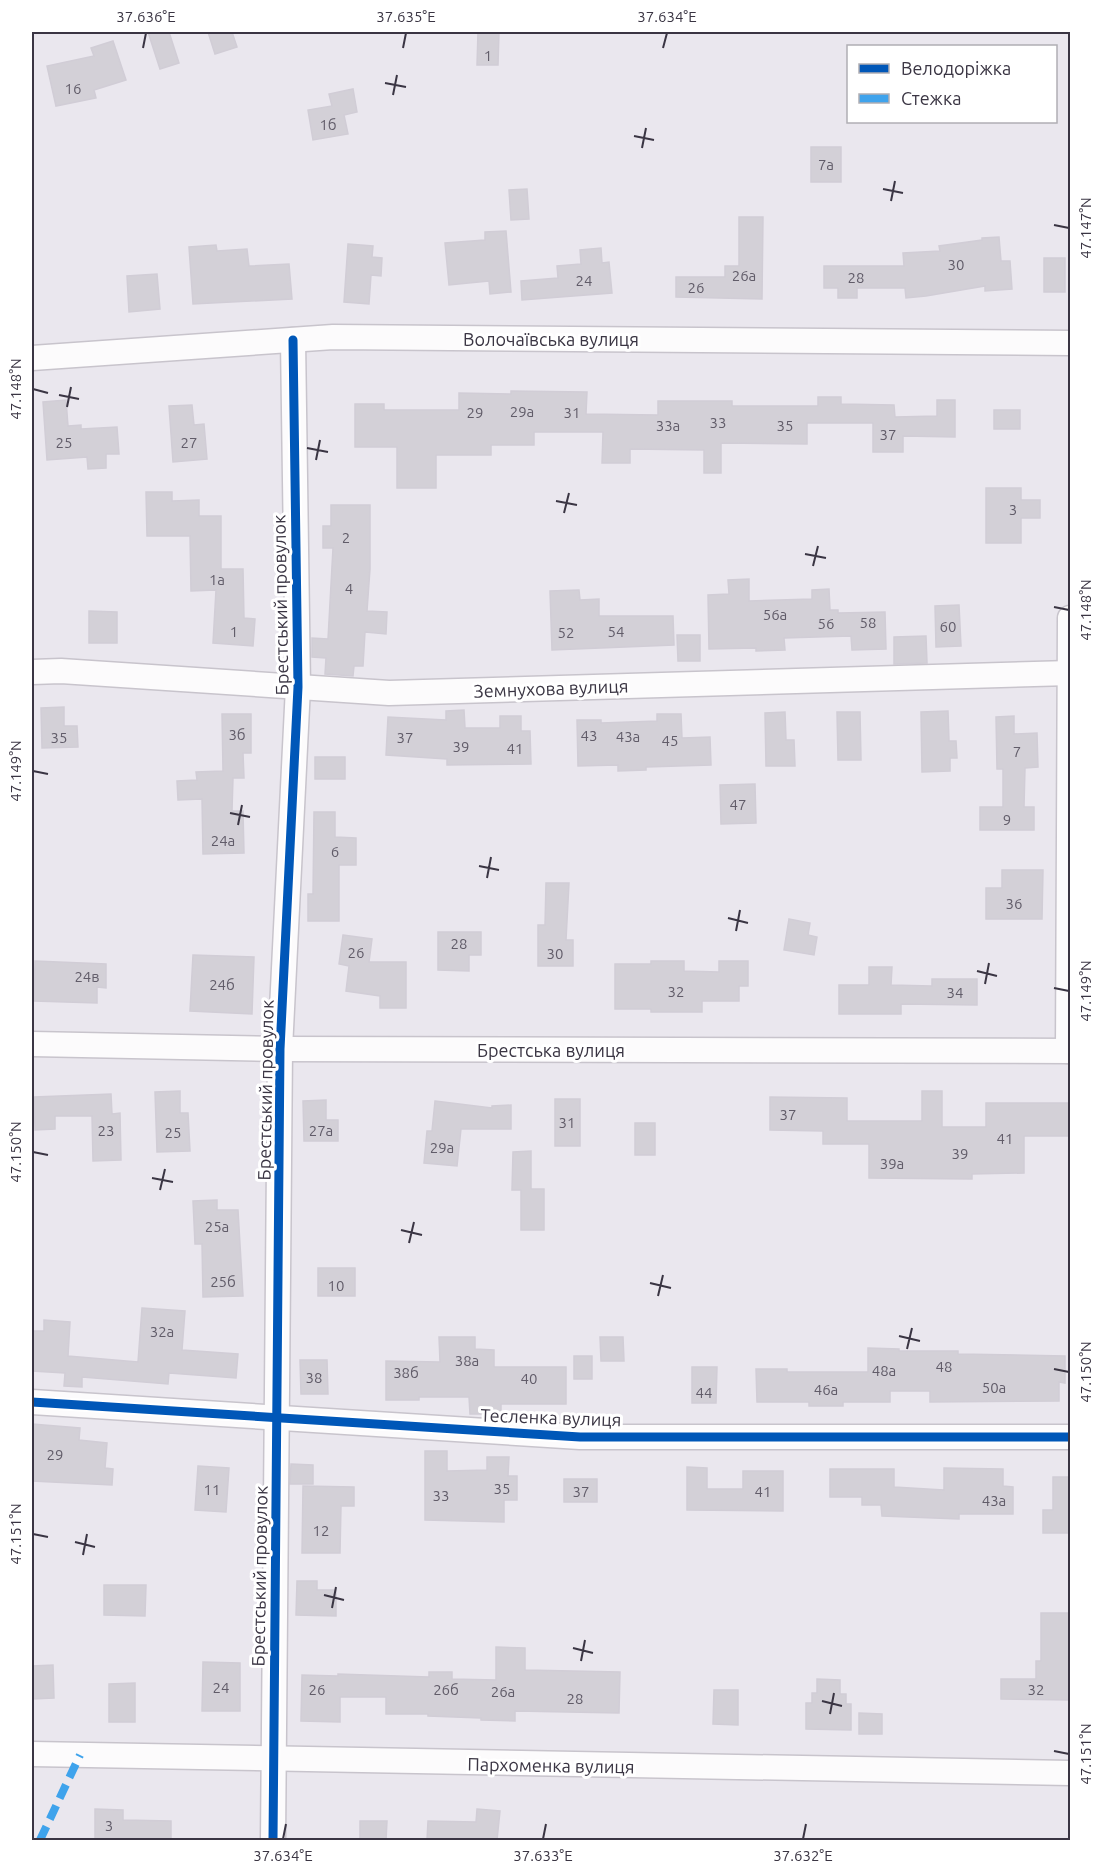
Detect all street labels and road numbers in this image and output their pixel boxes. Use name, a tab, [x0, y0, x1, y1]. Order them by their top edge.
street label: Волочаївська вулиця	[463, 329, 639, 349]
street label: Брестський провулок	[268, 515, 292, 695]
street label: Земнухова вулиця	[473, 675, 629, 701]
street label: Брестський провулок	[253, 1000, 277, 1180]
street label: Брестська вулиця	[477, 1040, 625, 1060]
street label: Тесленка вулиця	[480, 1405, 622, 1429]
street label: Брестський провулок	[247, 1486, 271, 1666]
street label: Пархоменка вулиця	[467, 1754, 635, 1776]

